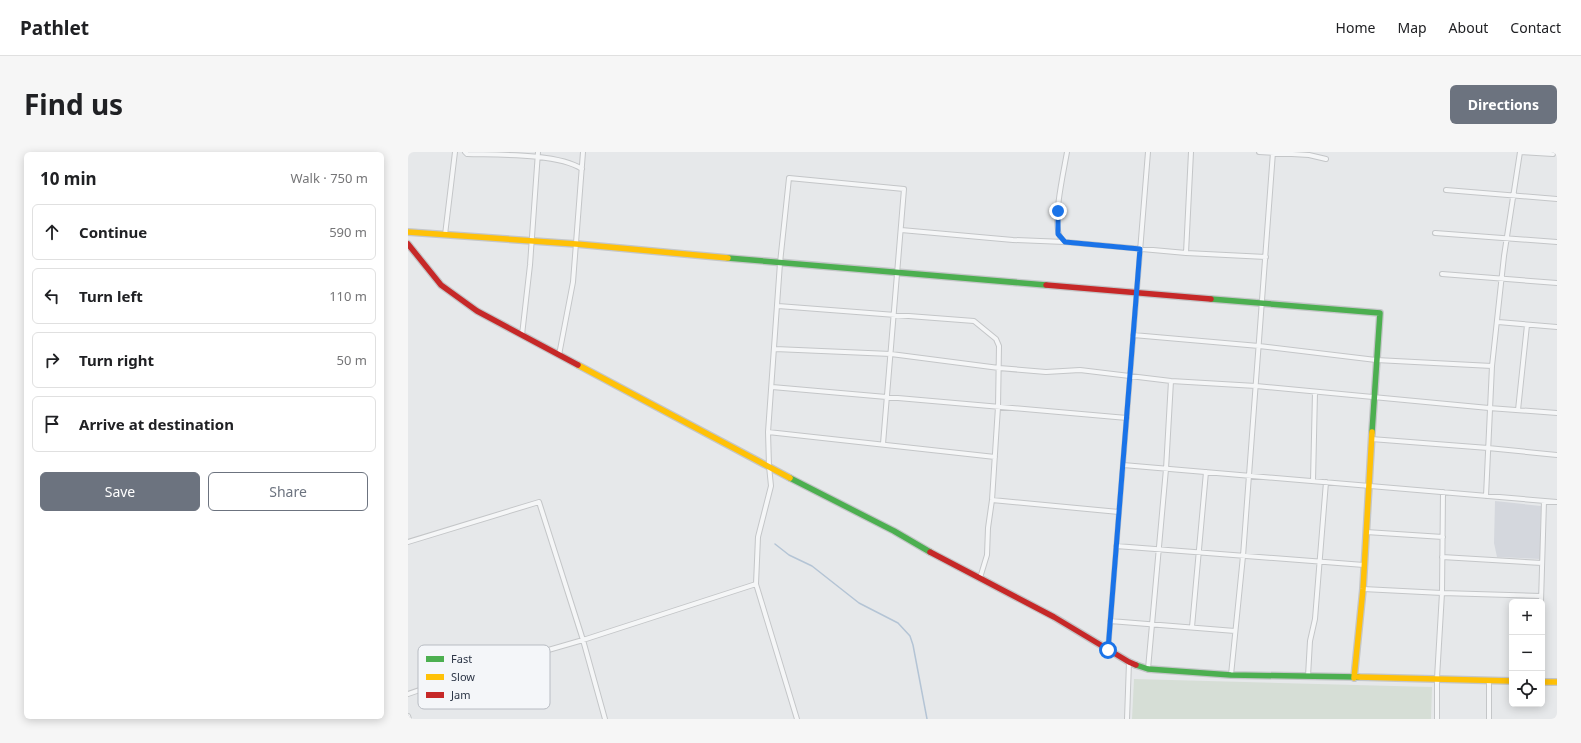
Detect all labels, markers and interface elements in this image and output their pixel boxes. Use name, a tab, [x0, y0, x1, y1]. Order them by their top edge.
text: Pathlet	[20, 15, 89, 41]
text: Home	[1336, 18, 1375, 37]
text: Map	[1397, 18, 1427, 37]
text: About	[1449, 18, 1488, 37]
text: Contact	[1510, 18, 1561, 37]
text: Find us	[24, 85, 123, 123]
button: Directions	[1450, 85, 1557, 124]
text: 10 min	[40, 167, 97, 190]
text: Walk · 750 m	[290, 169, 368, 187]
route end	[1049, 202, 1067, 220]
icon: ahead	[41, 221, 63, 243]
text: Continue	[79, 222, 147, 242]
text: 590 m	[329, 223, 367, 241]
icon: left	[41, 285, 63, 307]
text: Turn left	[79, 286, 143, 306]
text: 110 m	[329, 287, 367, 305]
icon: right	[41, 349, 63, 371]
text: Turn right	[79, 350, 154, 370]
text: 50 m	[337, 351, 367, 369]
icon: arrive	[41, 413, 63, 435]
text: Arrive at destination	[79, 414, 234, 434]
button: Save	[40, 472, 200, 511]
button: Share	[208, 472, 368, 511]
map controls	[1509, 599, 1545, 707]
button: +	[1509, 599, 1545, 635]
button: −	[1509, 635, 1545, 671]
route start	[1099, 641, 1117, 659]
legend	[418, 645, 550, 709]
text: Fast	[451, 651, 472, 666]
text: Slow	[451, 669, 475, 684]
button: locate	[1509, 671, 1545, 707]
text: Jam	[450, 687, 470, 702]

